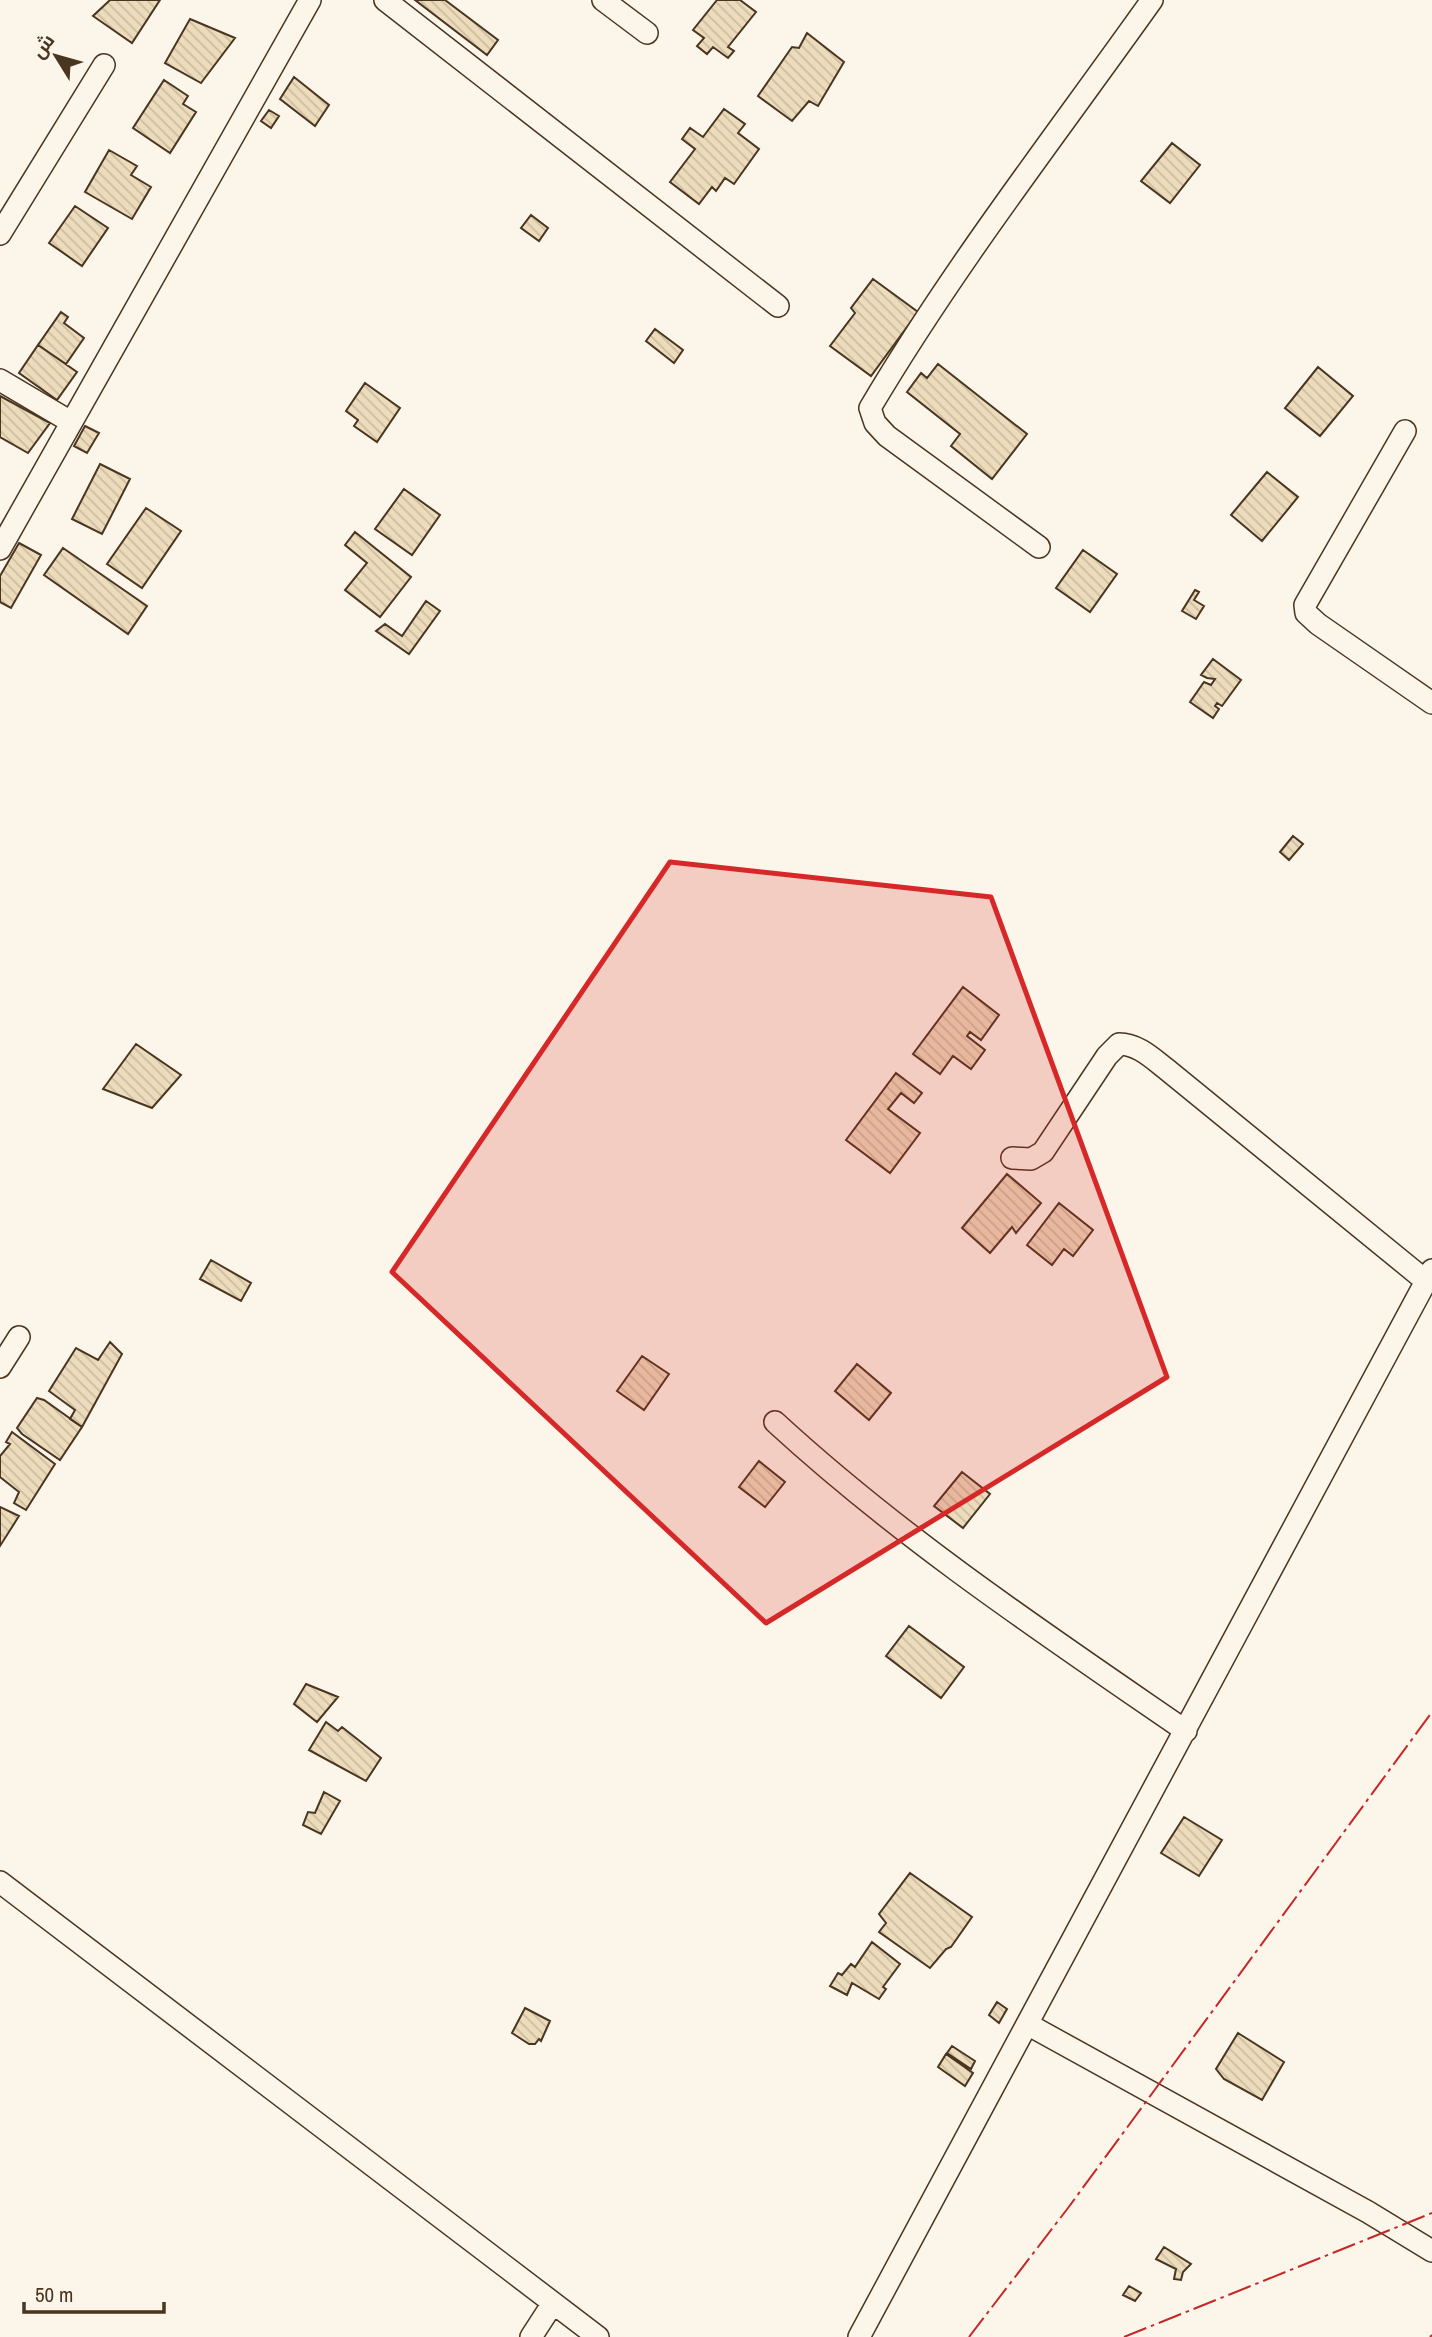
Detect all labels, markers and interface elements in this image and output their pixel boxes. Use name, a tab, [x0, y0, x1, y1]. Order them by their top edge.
north arrow	[21, 21, 91, 91]
text: ش	[25, 28, 60, 63]
scale bar	[24, 2270, 164, 2314]
text: 50 m	[35, 2280, 73, 2309]

